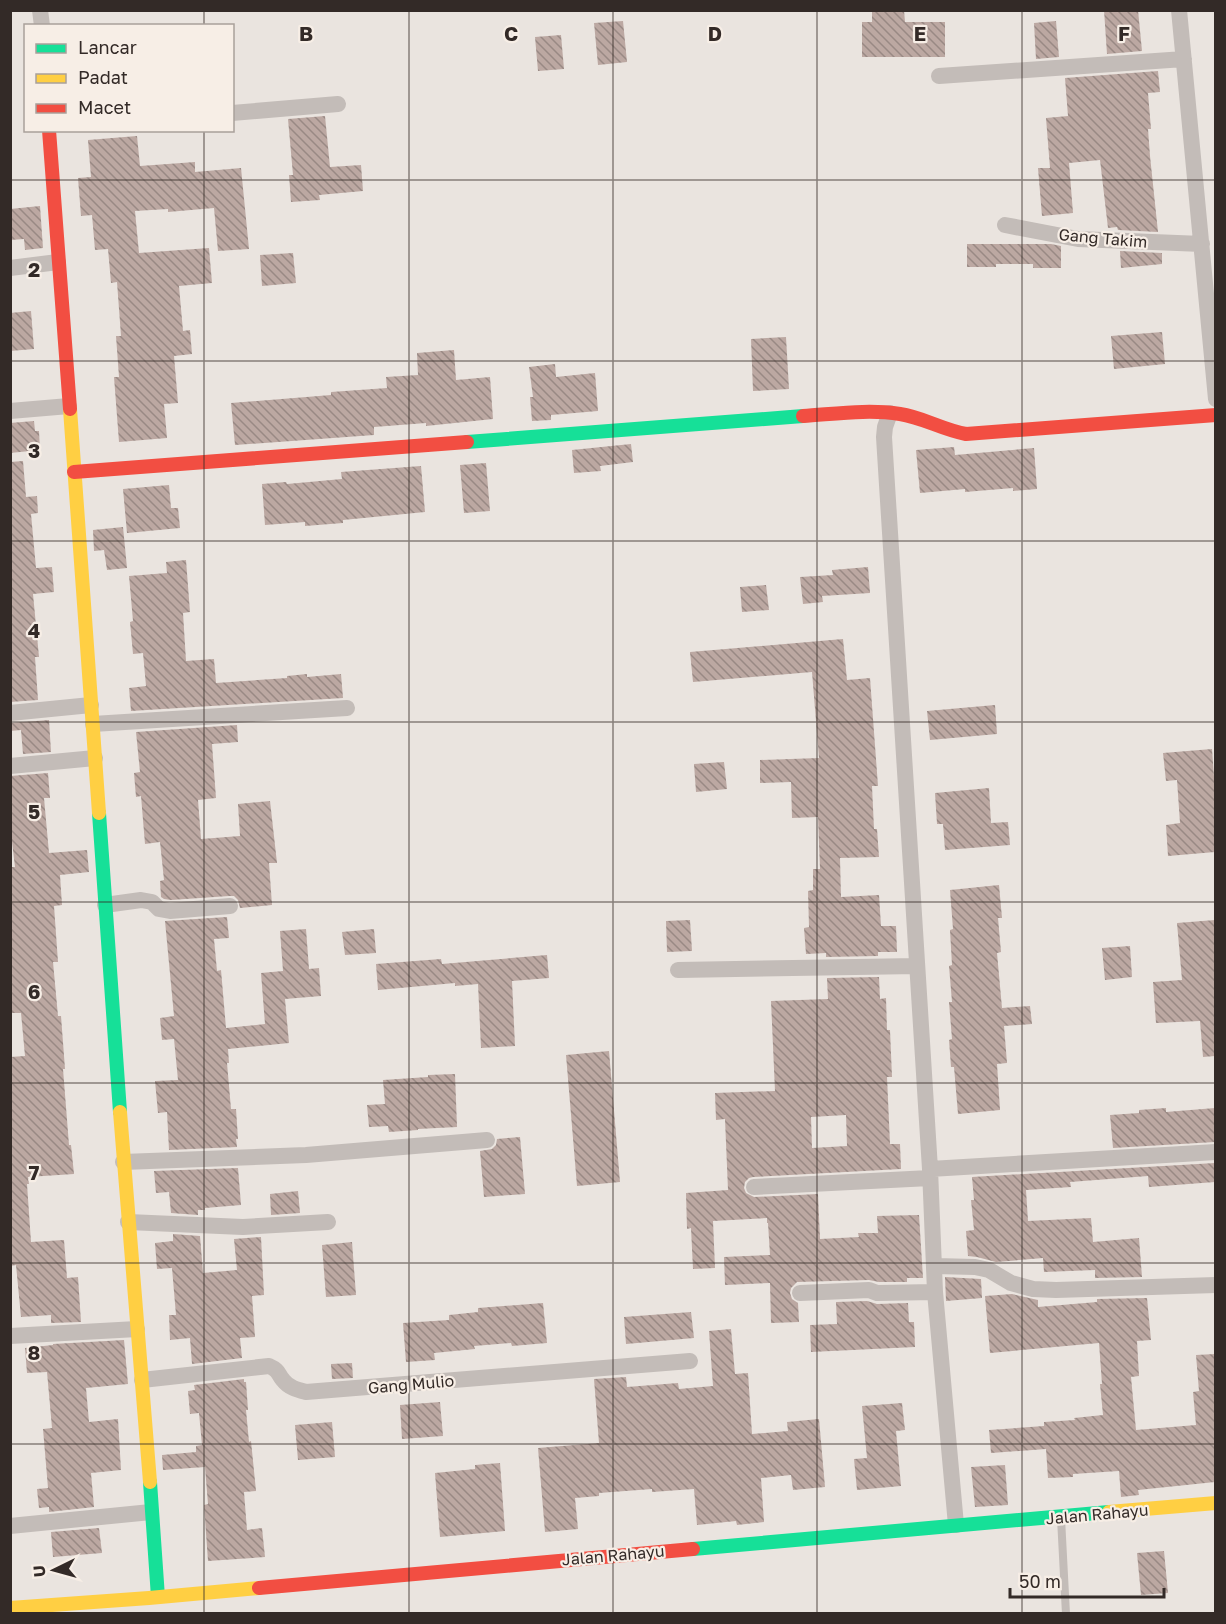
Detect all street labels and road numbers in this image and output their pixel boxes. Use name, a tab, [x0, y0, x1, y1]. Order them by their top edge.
street label: Gang Takim	[1058, 224, 1148, 252]
street label: Gang Mulio	[367, 1370, 455, 1398]
street label: Jalan Rahayu	[1045, 1500, 1149, 1528]
street label: Jalan Rahayu	[561, 1541, 665, 1569]

